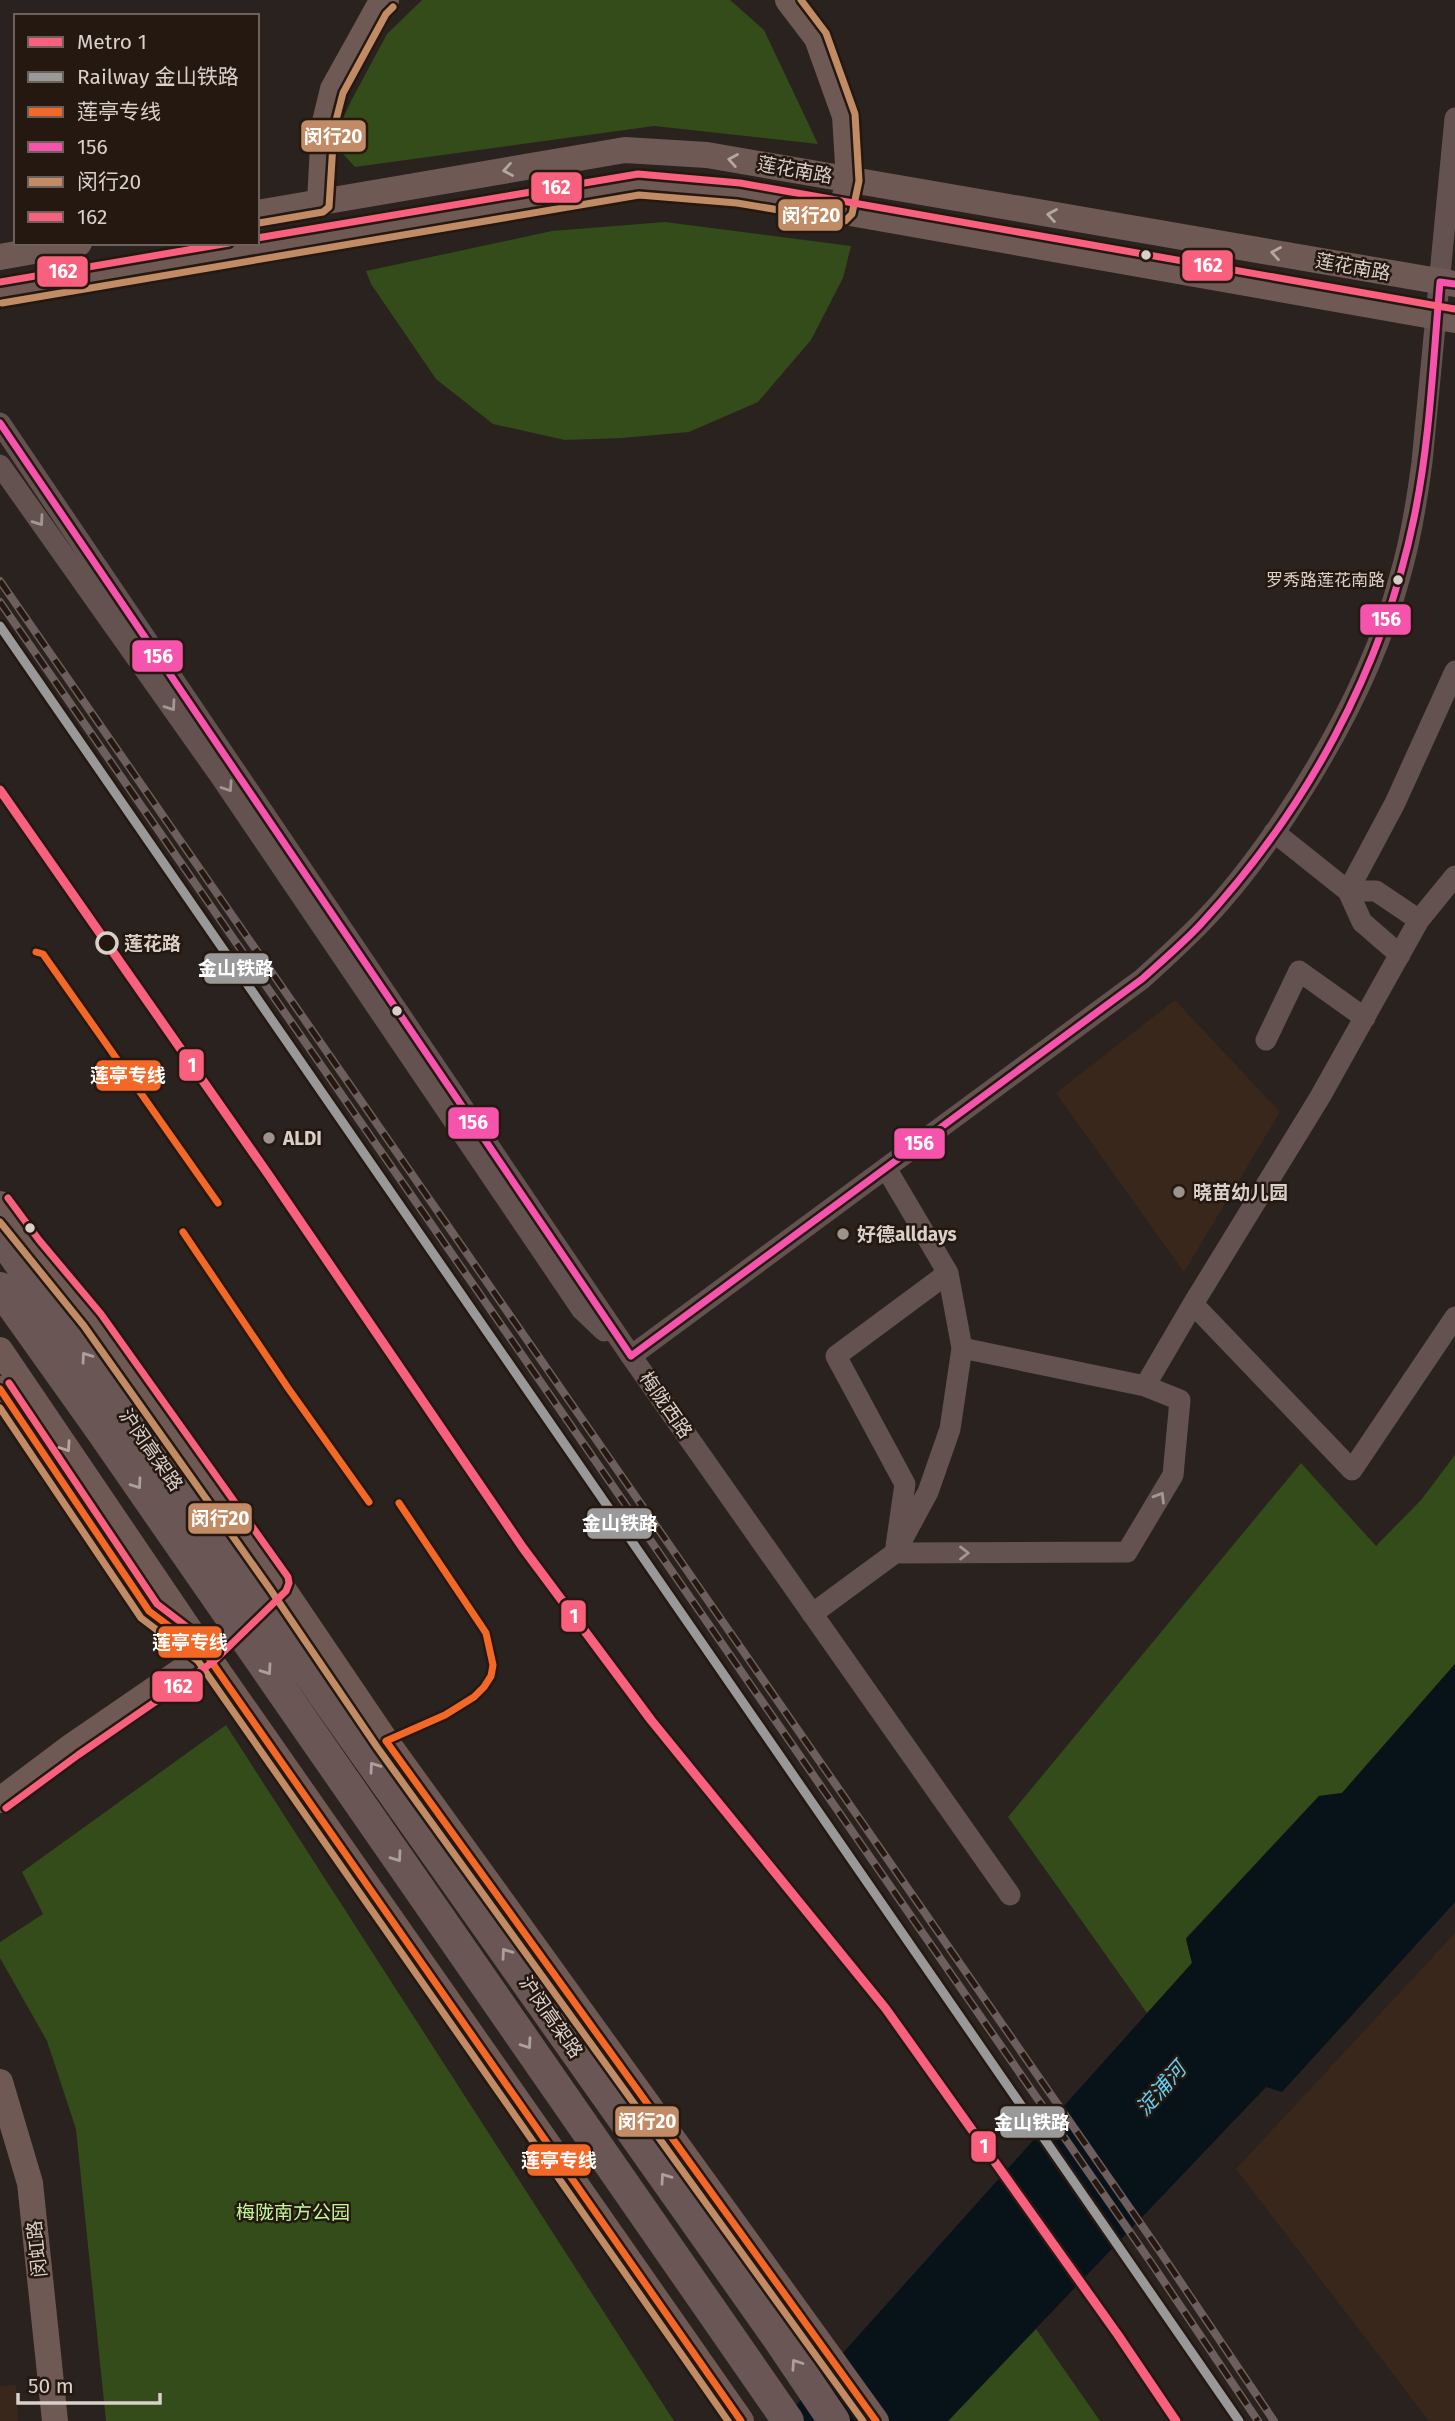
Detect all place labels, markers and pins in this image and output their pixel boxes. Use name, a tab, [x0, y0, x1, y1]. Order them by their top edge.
unlabelled marker	[1139, 248, 1153, 262]
place label: 罗秀路莲花南路	[1266, 570, 1385, 591]
marker: 罗秀路莲花南路	[1391, 573, 1405, 587]
marker: 莲花路	[96, 932, 118, 954]
place label: 莲花路	[124, 932, 181, 955]
unlabelled marker	[390, 1004, 404, 1018]
place label: ALDI	[282, 1127, 322, 1150]
marker: ALDI	[261, 1130, 277, 1146]
place label: 晓苗幼儿园	[1193, 1181, 1288, 1204]
marker: 晓苗幼儿园	[1171, 1184, 1187, 1200]
unlabelled marker	[23, 1221, 37, 1235]
place label: 好德alldays	[857, 1223, 957, 1246]
marker: 好德alldays	[835, 1226, 851, 1242]

